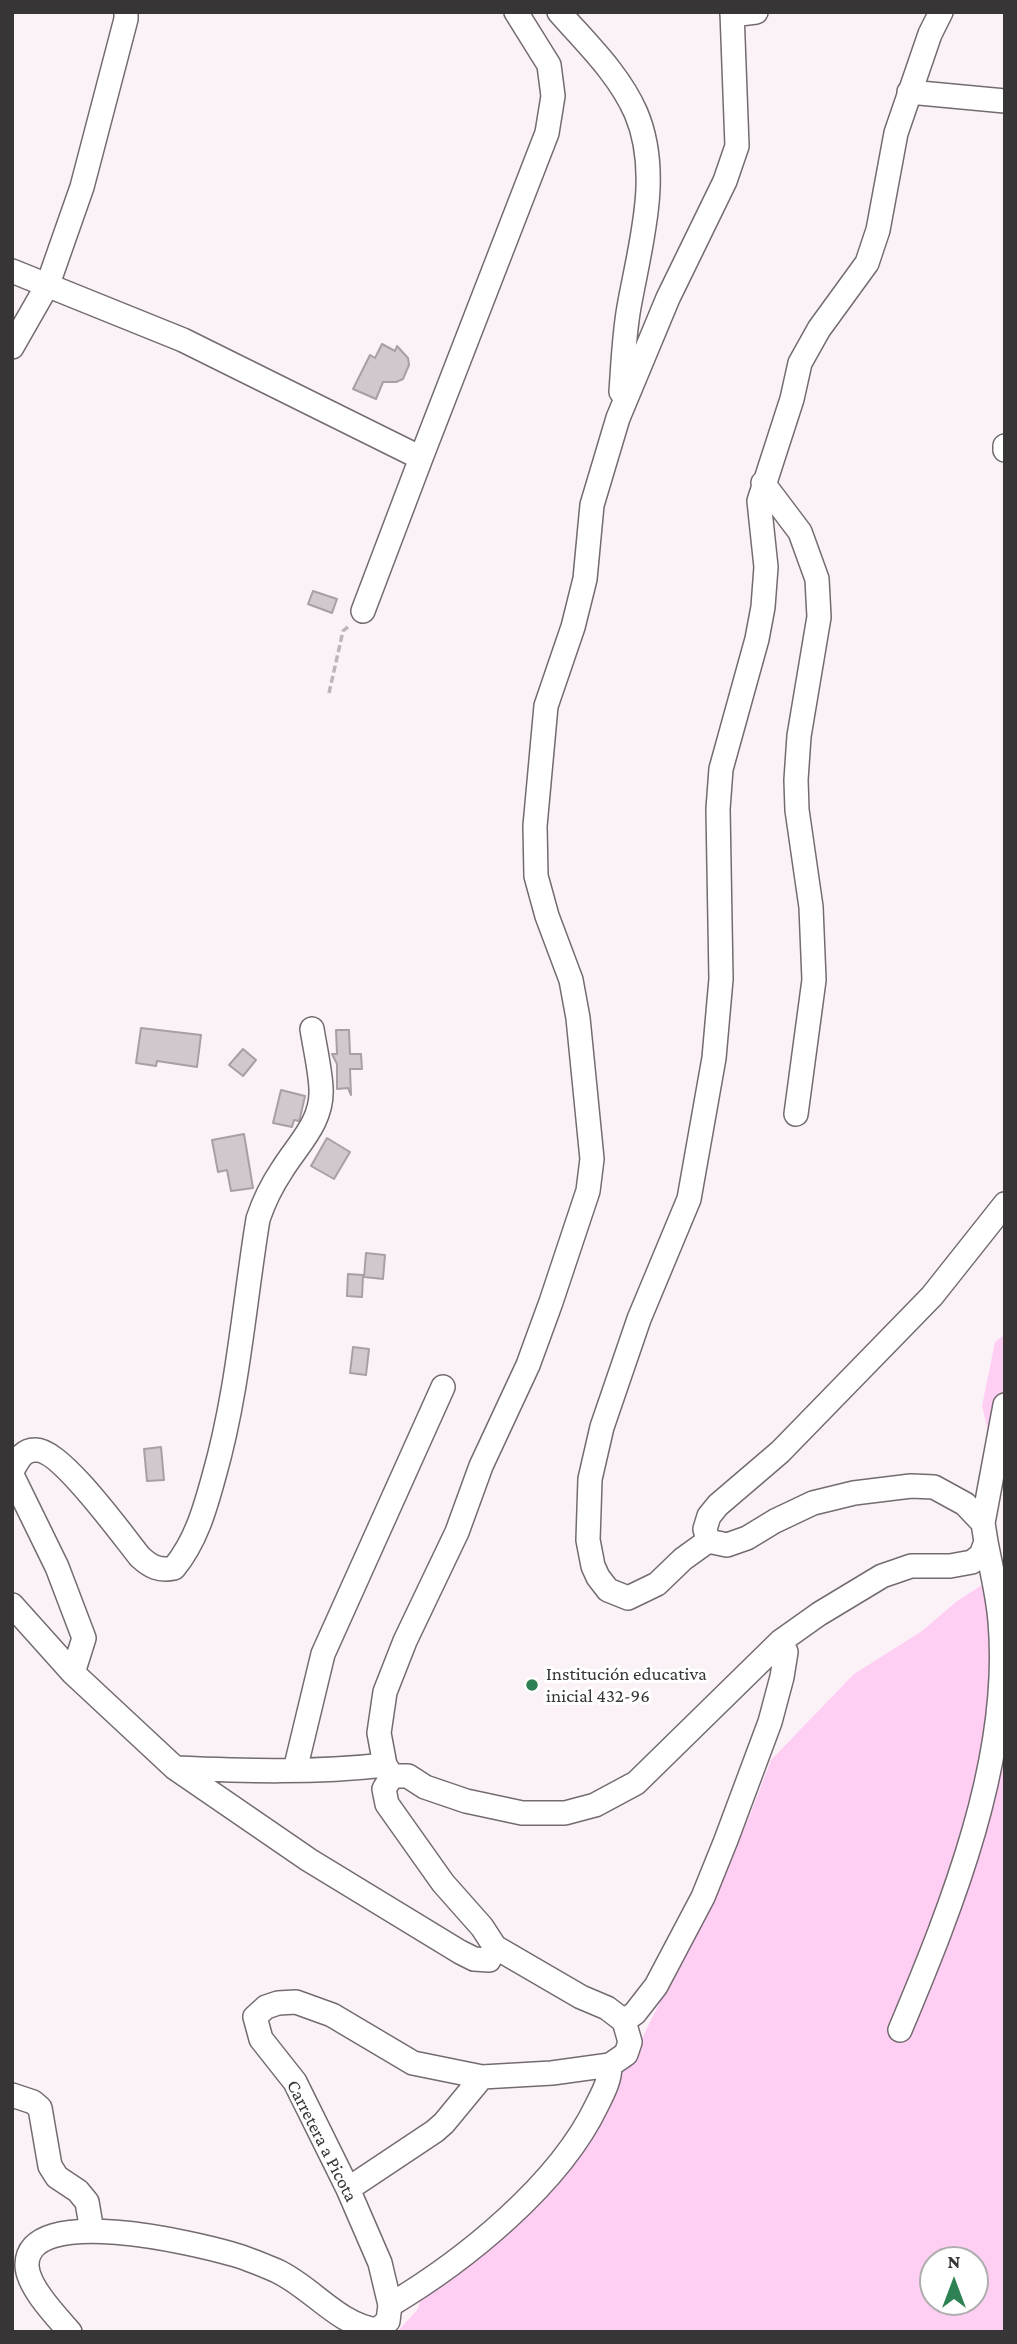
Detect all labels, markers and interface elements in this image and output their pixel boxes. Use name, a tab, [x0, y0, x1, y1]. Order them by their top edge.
place label: Institución educativa inicial 432-96	[546, 1663, 707, 1707]
marker: Institución educativa inicial 432-96	[524, 1677, 540, 1693]
street label: Carretera a Picota	[281, 2076, 363, 2206]
north arrow	[919, 2246, 989, 2316]
text: N	[948, 2251, 960, 2272]

